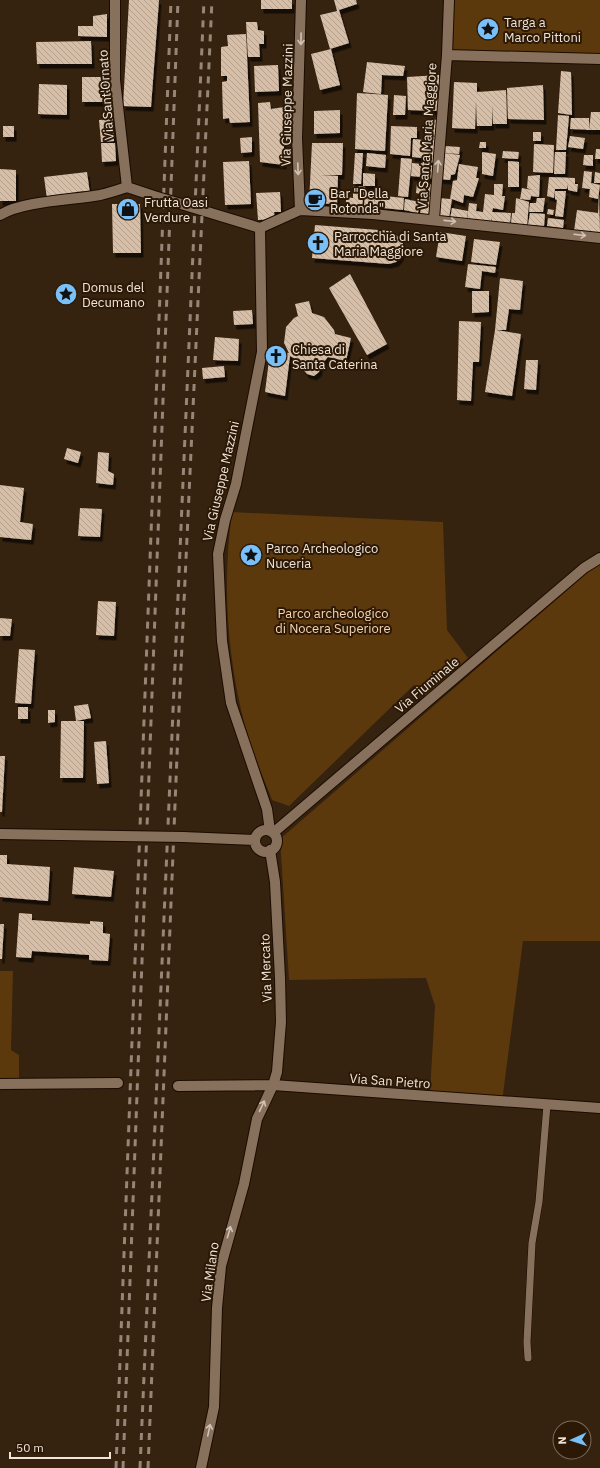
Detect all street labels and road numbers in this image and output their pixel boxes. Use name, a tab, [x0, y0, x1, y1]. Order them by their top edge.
street label: Via Giuseppe Mazzini	[277, 43, 297, 167]
street label: Via Sant'Ornato	[94, 49, 118, 141]
street label: Via Santa Maria Maggiore	[413, 62, 441, 210]
street label: Via Giuseppe Mazzini	[199, 419, 243, 543]
street label: Via Fiuminale	[391, 653, 463, 717]
street label: Via Mercato	[256, 933, 276, 1003]
street label: Via San Pietro	[349, 1070, 431, 1092]
street label: Via Milano	[197, 1241, 223, 1303]

